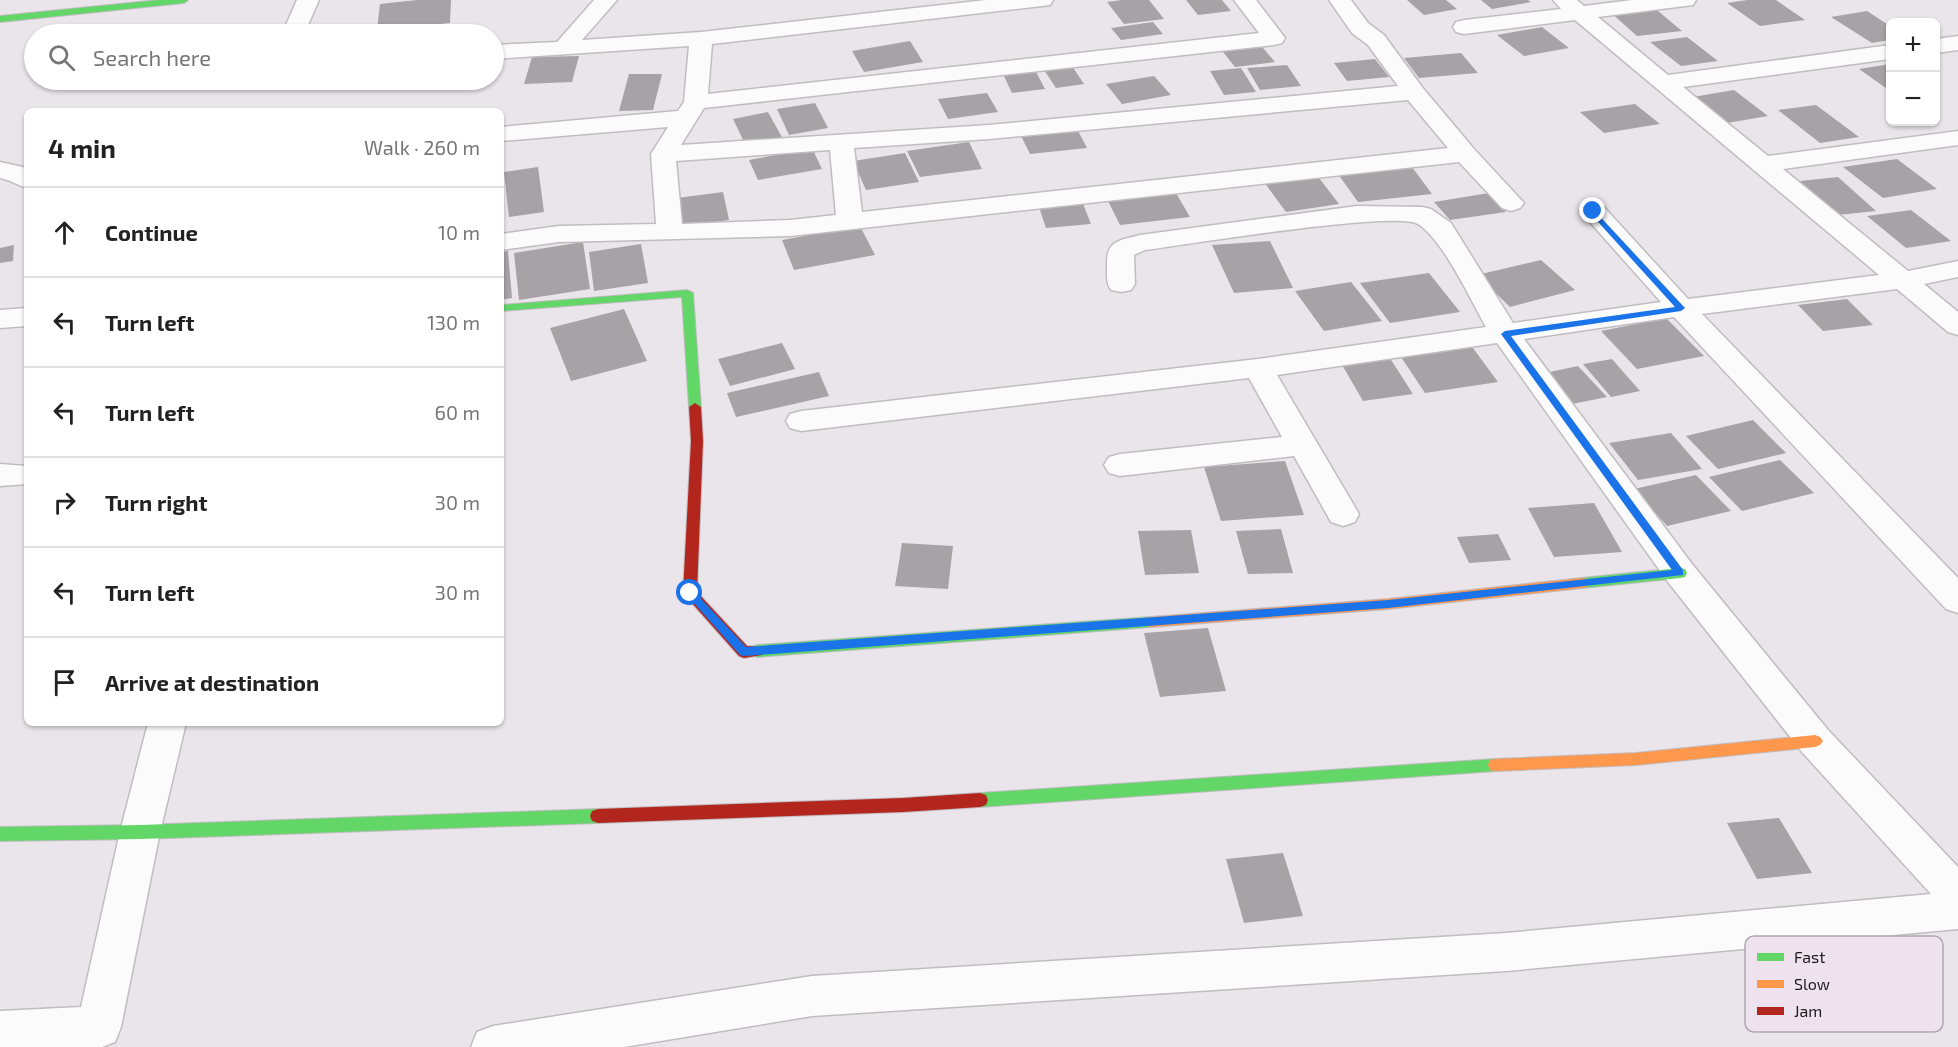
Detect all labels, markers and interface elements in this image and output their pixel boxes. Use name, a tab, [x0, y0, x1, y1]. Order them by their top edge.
map controls	[1886, 18, 1940, 126]
button: +	[1886, 18, 1940, 72]
search box	[24, 24, 504, 90]
icon: search	[45, 41, 78, 74]
text: Search here	[93, 44, 211, 70]
button: −	[1886, 72, 1940, 126]
text: 4 min	[48, 132, 116, 163]
text: Walk · 260 m	[364, 135, 480, 159]
route end	[1579, 197, 1605, 223]
icon: ahead	[48, 216, 81, 249]
text: Continue	[105, 219, 198, 245]
text: 10 m	[438, 220, 480, 244]
icon: left	[48, 306, 81, 339]
text: Turn left	[105, 309, 194, 335]
text: 130 m	[427, 310, 480, 334]
icon: left	[48, 396, 81, 429]
text: Turn left	[105, 399, 194, 425]
text: 60 m	[435, 400, 480, 424]
icon: right	[48, 486, 81, 519]
text: Turn right	[105, 489, 207, 515]
text: 30 m	[435, 490, 480, 514]
icon: left	[48, 576, 81, 609]
text: Turn left	[105, 579, 194, 605]
route start	[676, 579, 702, 605]
text: 30 m	[435, 580, 480, 604]
icon: arrive	[48, 666, 81, 699]
text: Arrive at destination	[105, 669, 319, 695]
legend	[1745, 936, 1943, 1032]
text: Fast	[1794, 947, 1825, 966]
text: Slow	[1794, 974, 1830, 993]
text: Jam	[1794, 1001, 1822, 1020]

